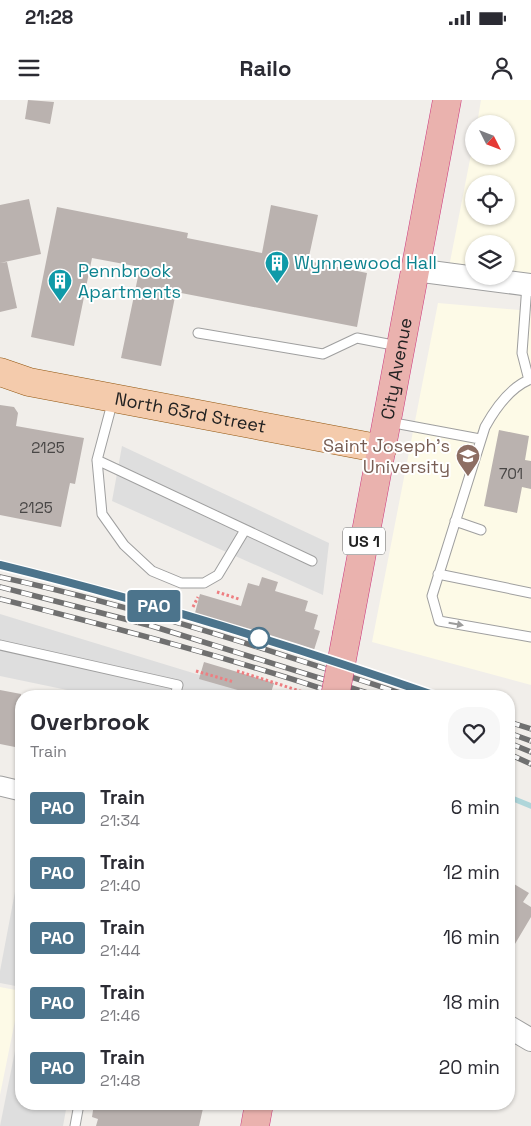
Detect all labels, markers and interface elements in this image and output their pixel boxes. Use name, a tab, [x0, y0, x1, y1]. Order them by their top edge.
text: 21:28	[25, 5, 73, 30]
icon: menu	[15, 54, 43, 82]
text: Railo	[240, 54, 291, 82]
icon: person	[488, 54, 516, 82]
north arrow	[465, 115, 515, 165]
map controls	[465, 115, 515, 285]
button: locate	[465, 175, 515, 225]
button: layers	[465, 235, 515, 285]
building icon: Wynnewood Hall	[264, 250, 290, 284]
place label: Wynnewood Hall	[294, 251, 437, 274]
place label: Pennbrook Apartments	[78, 259, 181, 303]
building icon: Pennbrook Apartments	[47, 268, 73, 302]
street label: City Avenue	[375, 316, 417, 421]
street label: North 63rd Street	[113, 387, 268, 438]
place label: Saint Joseph's University	[323, 434, 450, 478]
house number: 2125	[31, 438, 65, 457]
school or university icon: Saint Joseph's University	[455, 443, 481, 477]
house number: 701	[499, 464, 523, 483]
house number: 2125	[19, 498, 53, 517]
road number: US 1	[343, 528, 385, 554]
line badge: PAO	[125, 590, 183, 622]
text: PAO	[137, 594, 171, 617]
one-way arrow	[448, 620, 464, 628]
unlabelled marker	[248, 627, 270, 649]
text: Overbrook	[30, 706, 150, 737]
button: heart	[448, 707, 500, 759]
text: Train	[30, 741, 67, 762]
text: Train	[100, 785, 145, 810]
text: 6 min	[451, 795, 500, 820]
text: PAO	[41, 796, 74, 819]
text: 21:34	[100, 810, 140, 831]
text: Train	[100, 850, 145, 875]
text: 12 min	[443, 860, 500, 885]
text: PAO	[41, 861, 74, 884]
text: 21:40	[100, 875, 141, 896]
text: Train	[100, 915, 145, 940]
text: 16 min	[443, 925, 500, 950]
text: PAO	[41, 926, 74, 949]
text: 21:44	[100, 940, 140, 961]
text: Train	[100, 980, 145, 1005]
text: 18 min	[443, 990, 500, 1015]
text: PAO	[41, 991, 74, 1014]
text: 21:46	[100, 1005, 140, 1026]
text: Train	[100, 1045, 145, 1070]
text: 20 min	[439, 1055, 500, 1080]
text: PAO	[41, 1056, 74, 1079]
text: 21:48	[100, 1070, 140, 1091]

